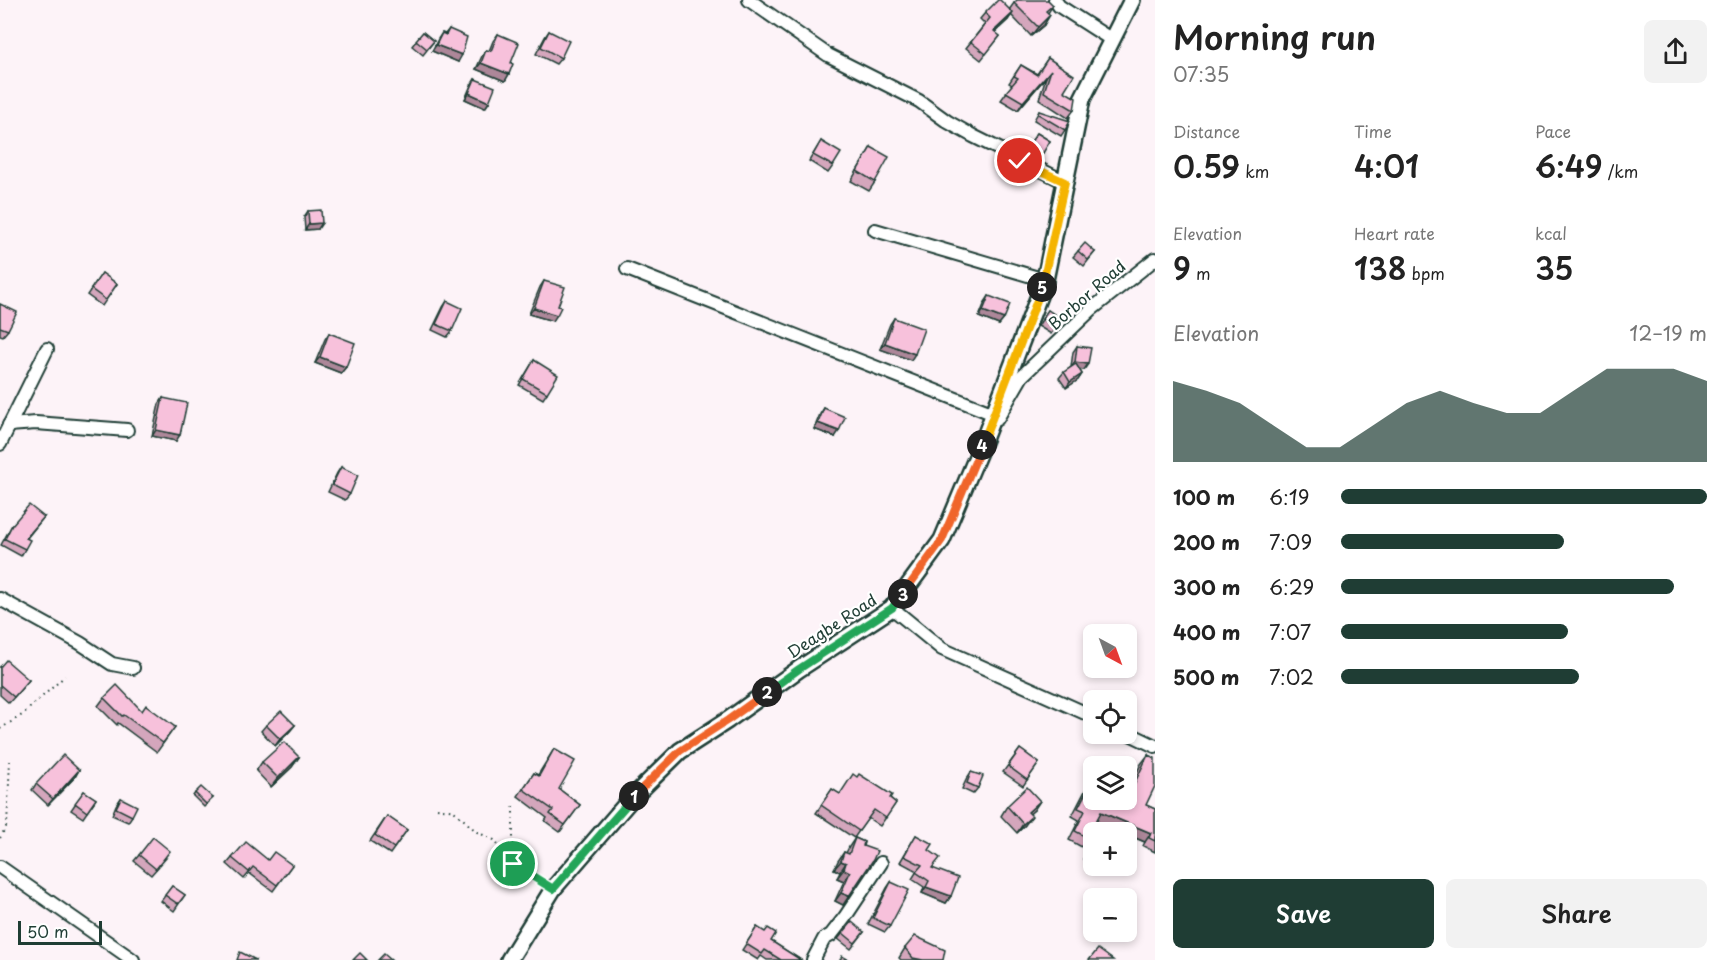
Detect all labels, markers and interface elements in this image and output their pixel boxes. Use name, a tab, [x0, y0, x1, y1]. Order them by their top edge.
text: Morning run	[1173, 11, 1376, 61]
button: share	[1644, 20, 1707, 83]
text: 07:35	[1173, 59, 1229, 89]
text: Distance	[1173, 119, 1240, 143]
text: Time	[1354, 119, 1392, 143]
text: Pace	[1535, 119, 1571, 143]
pin	[994, 135, 1045, 186]
text: 0.59	[1173, 143, 1240, 188]
text: 4:01	[1354, 143, 1419, 188]
text: 6:49	[1535, 143, 1603, 188]
icon: check	[1003, 144, 1036, 177]
text: km	[1240, 159, 1269, 183]
text: /km	[1603, 159, 1638, 183]
text: Elevation	[1173, 221, 1242, 245]
text: Heart rate	[1354, 221, 1435, 245]
text: kcal	[1535, 221, 1567, 245]
text: 9	[1173, 245, 1191, 290]
text: 138	[1354, 245, 1407, 290]
text: 35	[1535, 245, 1574, 290]
street label: Borbor Road	[1042, 254, 1130, 335]
text: m	[1191, 261, 1211, 285]
text: bpm	[1407, 261, 1445, 285]
pin: 5	[1027, 272, 1057, 302]
text: 5	[1037, 275, 1047, 299]
text: Elevation	[1173, 318, 1259, 348]
text: 12–19 m	[1629, 318, 1707, 348]
pin: 4	[967, 430, 997, 460]
text: 4	[977, 433, 987, 457]
text: 100 m	[1173, 482, 1235, 512]
text: 6:19	[1269, 482, 1309, 512]
text: 200 m	[1173, 527, 1240, 557]
text: 7:09	[1269, 527, 1312, 557]
text: 300 m	[1173, 572, 1241, 602]
text: 6:29	[1269, 572, 1314, 602]
pin: 3	[888, 579, 918, 609]
text: 3	[898, 582, 908, 606]
street label: Deagbe Road	[782, 587, 881, 663]
text: 400 m	[1173, 617, 1241, 647]
text: 7:07	[1269, 617, 1311, 647]
north arrow	[1083, 624, 1137, 678]
map controls	[1083, 624, 1137, 942]
text: 500 m	[1173, 662, 1240, 692]
text: 7:02	[1269, 662, 1314, 692]
pin: 2	[752, 677, 782, 707]
text: 2	[761, 680, 773, 704]
button: locate	[1083, 690, 1137, 744]
button: layers	[1083, 756, 1137, 810]
pin: 1	[619, 781, 649, 811]
text: 1	[630, 784, 638, 808]
button: +	[1083, 822, 1137, 876]
pin	[487, 838, 538, 889]
icon: arrive	[496, 847, 529, 880]
button: Save	[1173, 879, 1434, 948]
button: Share	[1446, 879, 1707, 948]
button: −	[1083, 888, 1137, 942]
scale bar	[18, 918, 102, 946]
text: 50 m	[27, 919, 68, 943]

